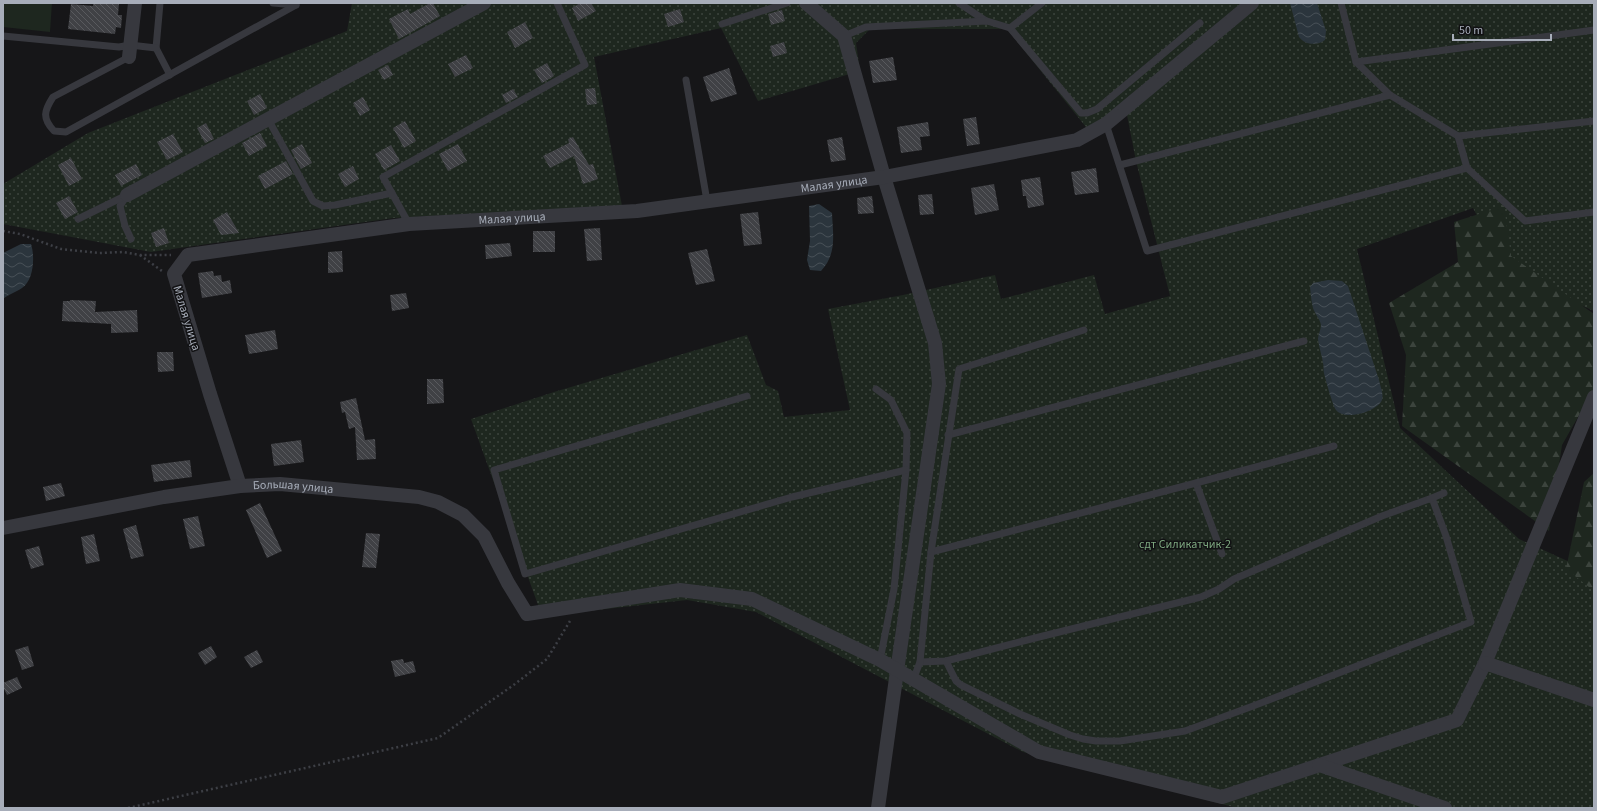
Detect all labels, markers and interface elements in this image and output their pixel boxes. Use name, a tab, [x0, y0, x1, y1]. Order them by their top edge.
scale bar	[1453, 16, 1551, 42]
text: 50 m	[1459, 22, 1483, 39]
street label: Малая улица	[800, 171, 869, 197]
street label: Малая улица	[478, 208, 546, 229]
street label: Малая улица	[169, 284, 204, 353]
street label: Большая улица	[252, 476, 334, 498]
park label: сдт Силикатчик-2	[1139, 536, 1231, 553]

